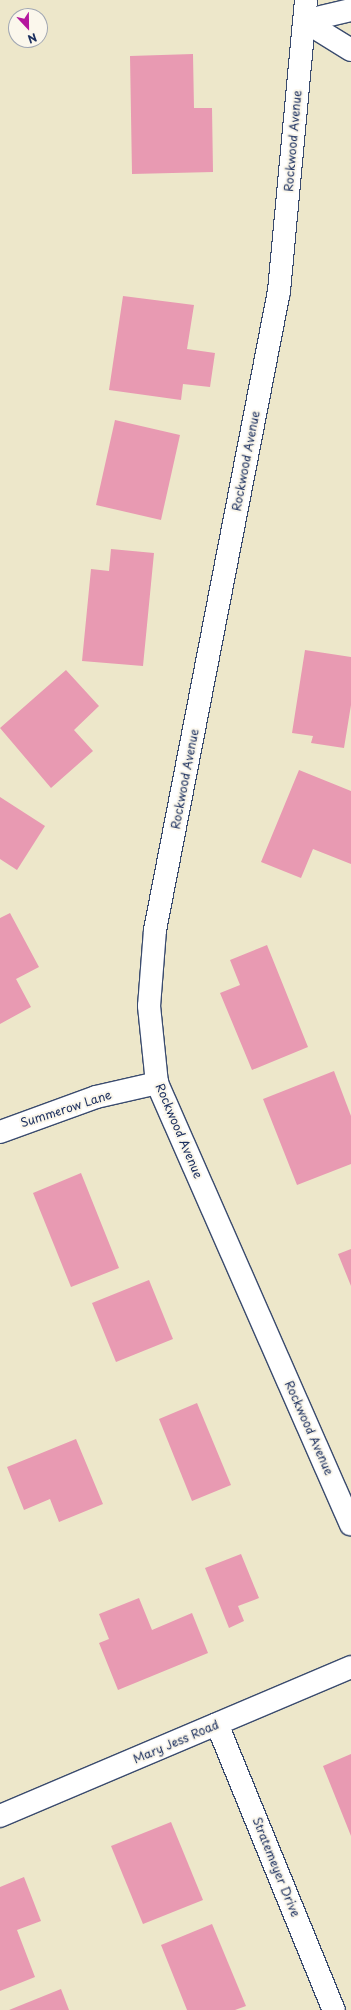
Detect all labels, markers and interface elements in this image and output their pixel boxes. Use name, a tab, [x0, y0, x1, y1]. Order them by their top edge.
north arrow	[8, 8, 48, 48]
text: N	[25, 29, 40, 48]
street label: Rockwood Avenue	[281, 89, 305, 193]
street label: Rockwood Avenue	[229, 409, 263, 513]
street label: Rockwood Avenue	[168, 727, 202, 831]
street label: Rockwood Avenue	[152, 1081, 206, 1181]
street label: Summerow Lane	[19, 1087, 113, 1131]
street label: Rockwood Avenue	[282, 1378, 336, 1478]
street label: Mary Jess Road	[131, 1717, 221, 1767]
street label: Stratemeyer Drive	[249, 1815, 303, 1919]

